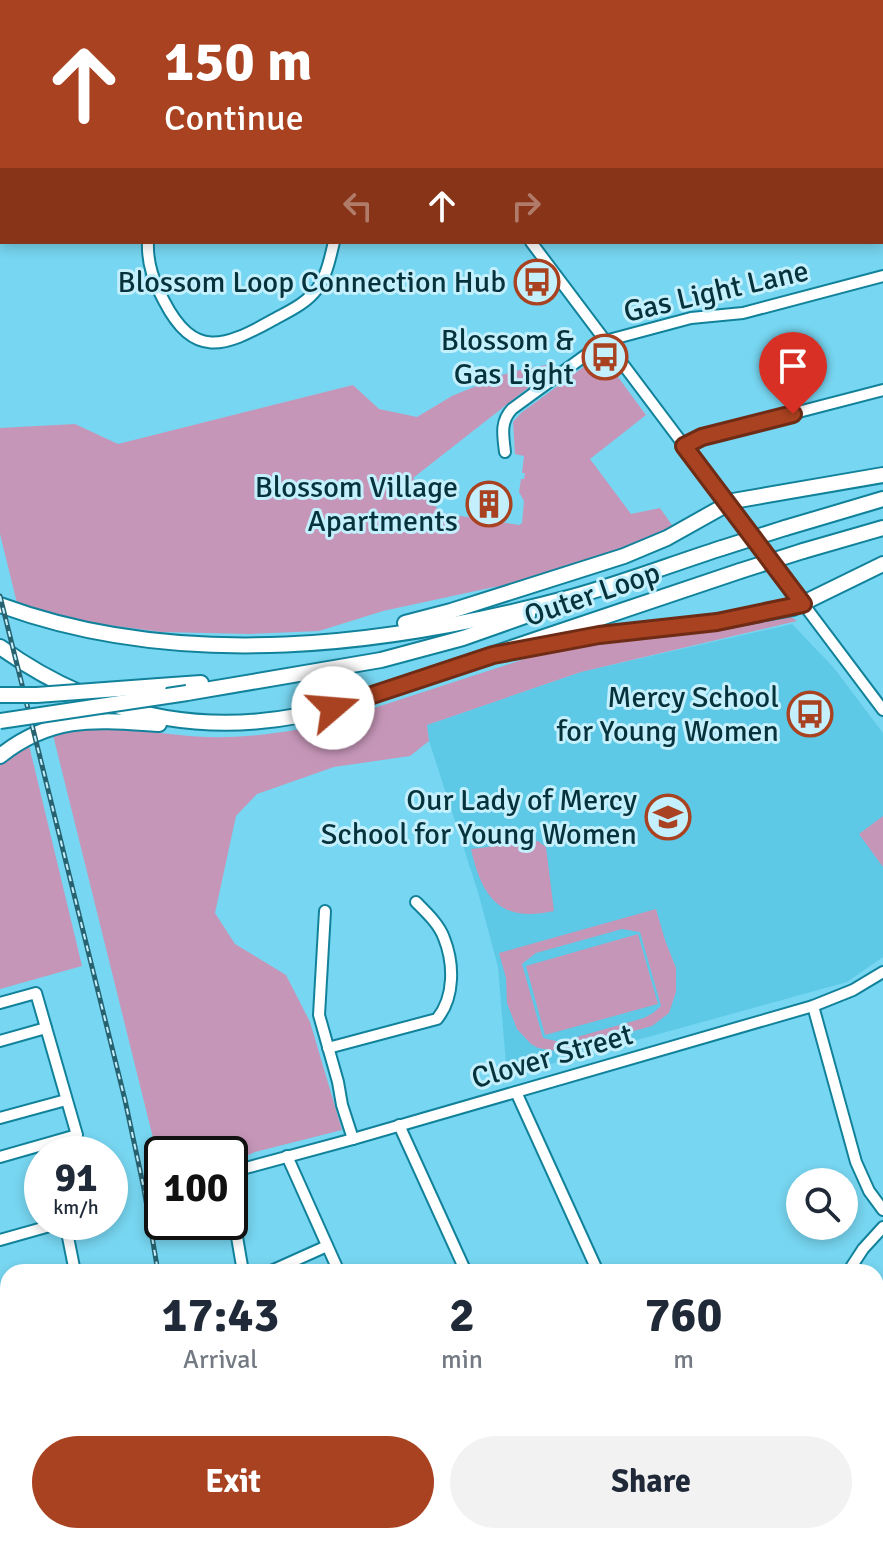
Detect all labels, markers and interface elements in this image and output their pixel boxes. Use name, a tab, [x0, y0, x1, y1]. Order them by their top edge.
text: 150 m	[164, 27, 312, 96]
icon: ahead	[32, 32, 136, 136]
text: Continue	[164, 96, 304, 141]
icon: left	[336, 184, 380, 228]
icon: ahead	[420, 184, 464, 228]
icon: right	[504, 184, 548, 228]
street label: Gas Light Lane	[620, 252, 812, 331]
bus stop icon: Blossom Loop Connection Hub	[513, 258, 561, 306]
place label: Blossom Loop Connection Hub	[118, 264, 506, 301]
place label: Blossom & Gas Light	[441, 322, 574, 393]
pin	[759, 332, 827, 414]
bus stop icon: Blossom & Gas Light	[581, 333, 629, 381]
icon: arrive	[771, 344, 815, 388]
place label: Blossom Village Apartments	[255, 469, 458, 540]
building icon: Blossom Village Apartments	[465, 480, 513, 528]
street label: Outer Loop	[519, 554, 665, 635]
position arrow	[291, 666, 375, 750]
place label: Mercy School for Young Women	[557, 679, 779, 750]
bus stop icon: Mercy School for Young Women	[786, 690, 834, 738]
place label: Our Lady of Mercy School for Young Women	[321, 782, 637, 853]
school or university icon: Our Lady of Mercy School for Young Women	[644, 793, 692, 841]
street label: Clover Street	[467, 1016, 637, 1097]
speed limit sign: 100	[144, 1136, 248, 1240]
text: 91	[54, 1153, 98, 1203]
map controls	[786, 1168, 858, 1240]
button: search	[786, 1168, 858, 1240]
text: km/h	[53, 1195, 99, 1220]
text: 17:43	[162, 1286, 279, 1345]
text: 2	[449, 1286, 475, 1345]
text: 760	[645, 1286, 722, 1345]
text: Arrival	[183, 1344, 258, 1376]
text: min	[441, 1344, 483, 1376]
text: m	[673, 1344, 694, 1376]
button: Exit	[32, 1436, 434, 1528]
button: Share	[450, 1436, 852, 1528]

